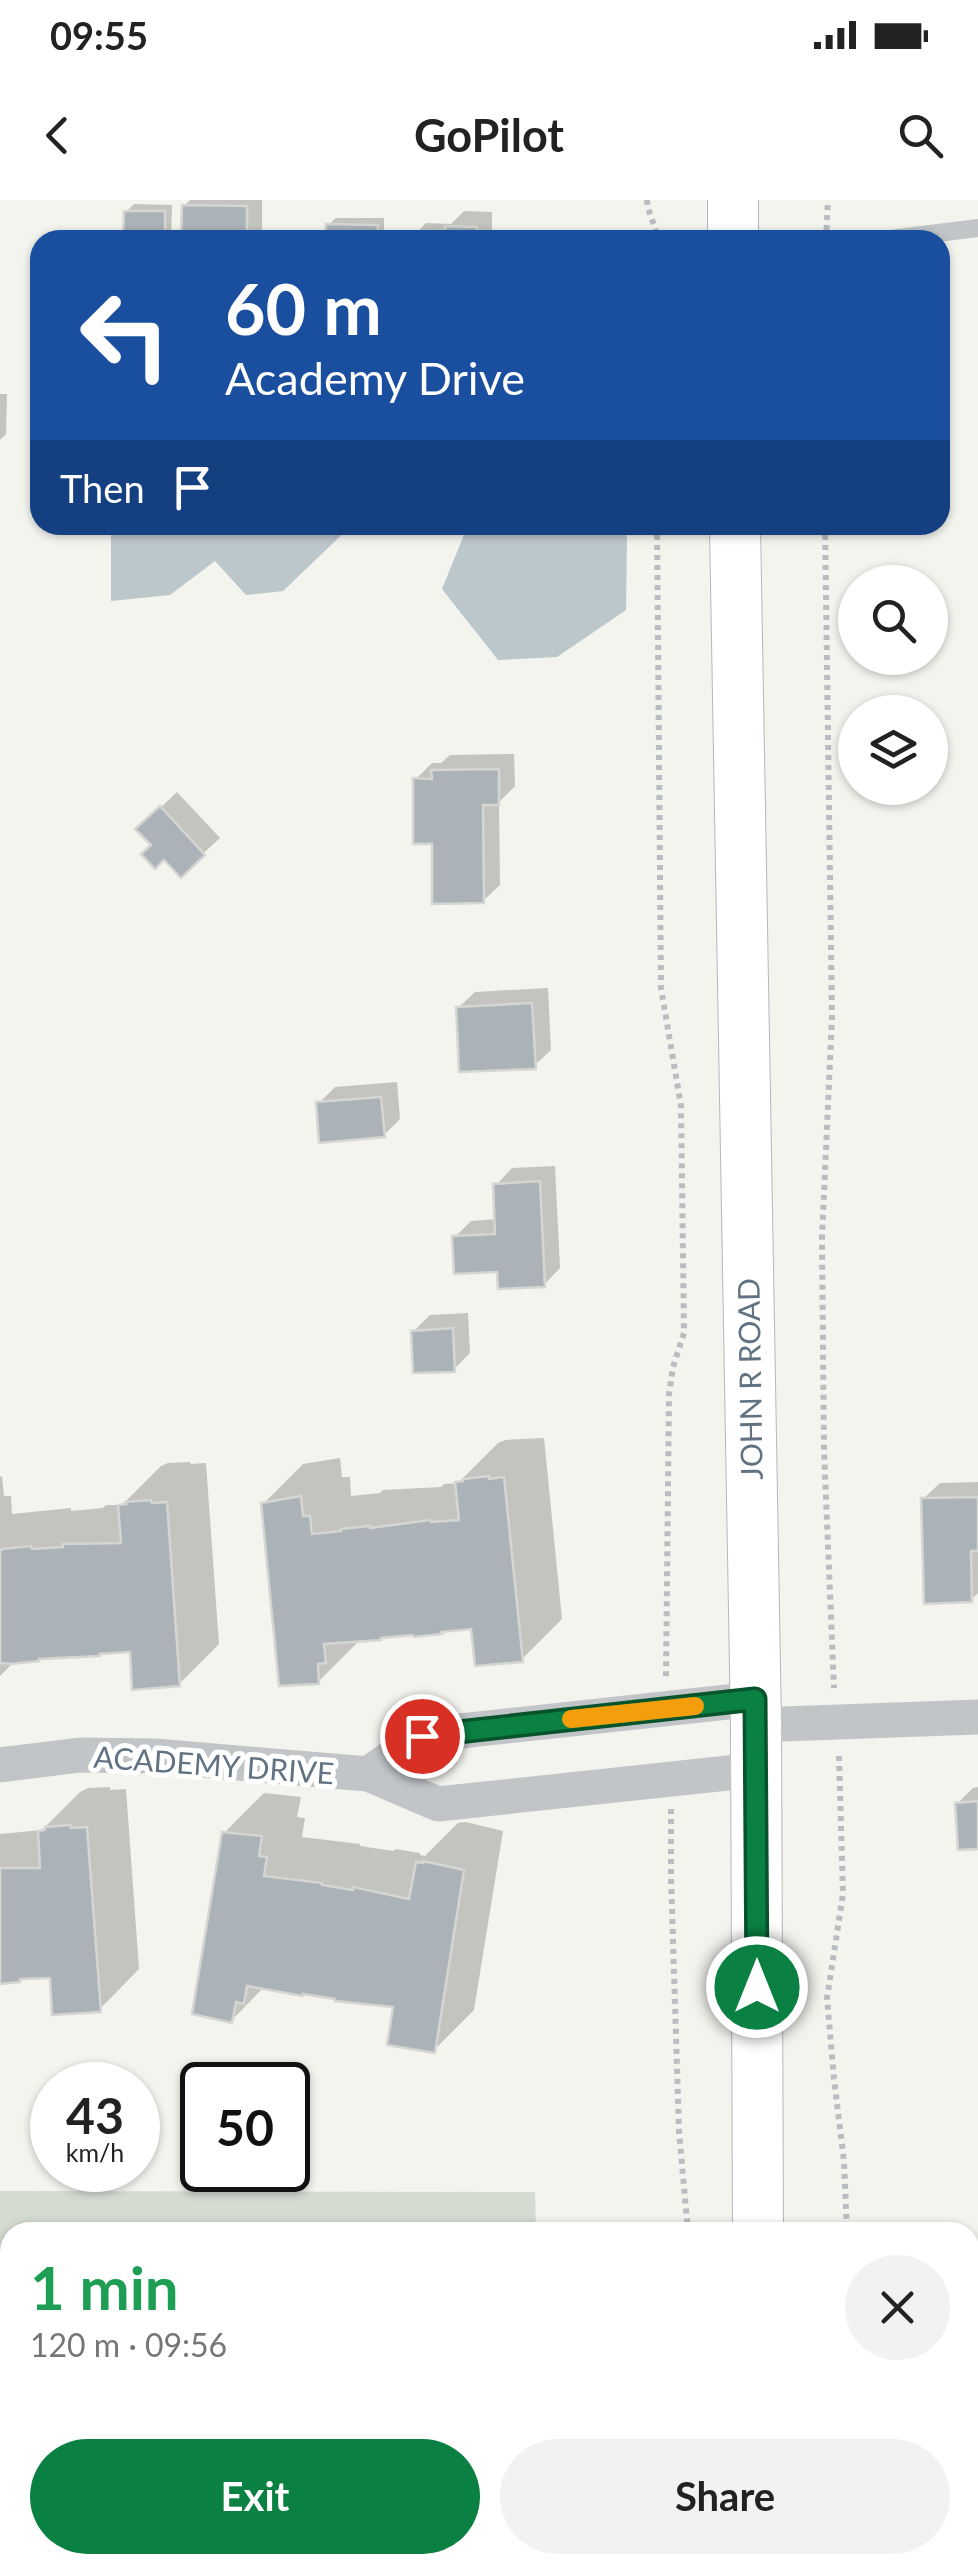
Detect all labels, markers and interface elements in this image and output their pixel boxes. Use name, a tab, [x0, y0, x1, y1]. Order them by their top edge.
text: 09:55	[50, 12, 148, 58]
icon: back	[30, 108, 85, 163]
text: GoPilot	[414, 108, 564, 162]
icon: search	[893, 108, 948, 163]
text: 60 m	[225, 266, 382, 350]
icon: left	[60, 270, 190, 400]
text: Academy Drive	[225, 351, 525, 405]
icon: arrive	[165, 460, 220, 515]
text: Then	[60, 465, 145, 511]
map controls	[838, 565, 948, 805]
button: search	[838, 565, 948, 675]
button: layers	[838, 695, 948, 805]
street label: JOHN R ROAD	[729, 1278, 769, 1480]
pin	[380, 1694, 465, 1779]
icon: arrive	[395, 1709, 450, 1764]
street label: ACADEMY DRIVE	[93, 1738, 335, 1790]
position arrow	[705, 1935, 809, 2039]
speed limit sign: 50	[180, 2062, 310, 2192]
text: 43	[66, 2085, 124, 2145]
text: km/h	[66, 2137, 124, 2167]
text: 1 min	[30, 2251, 179, 2323]
button: close	[845, 2255, 950, 2360]
text: 120 m · 09:56	[30, 2325, 227, 2364]
button: Exit	[30, 2439, 480, 2554]
button: Share	[500, 2439, 950, 2554]

